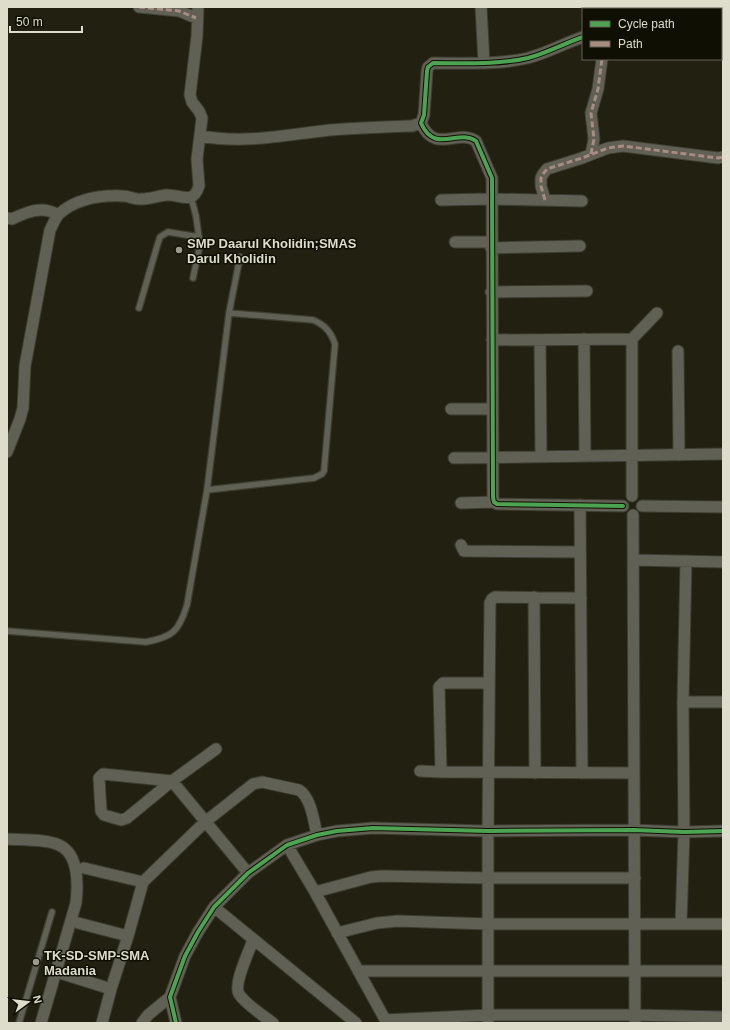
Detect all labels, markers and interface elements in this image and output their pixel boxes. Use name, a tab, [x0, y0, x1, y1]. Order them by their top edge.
scale bar	[10, 8, 82, 34]
legend	[582, 8, 722, 60]
text: 50 m	[16, 15, 43, 29]
text: Cycle path	[618, 17, 675, 31]
text: Path	[618, 37, 643, 51]
place label: SMP Daarul Kholidin;SMAS Darul Kholidin	[187, 236, 357, 266]
marker: SMP Daarul Kholidin;SMAS Darul Kholidin	[174, 245, 184, 255]
place label: TK-SD-SMP-SMA Madania	[44, 948, 150, 978]
marker: TK-SD-SMP-SMA Madania	[31, 957, 41, 967]
north arrow	[8, 982, 48, 1022]
text: N	[31, 994, 44, 1005]

